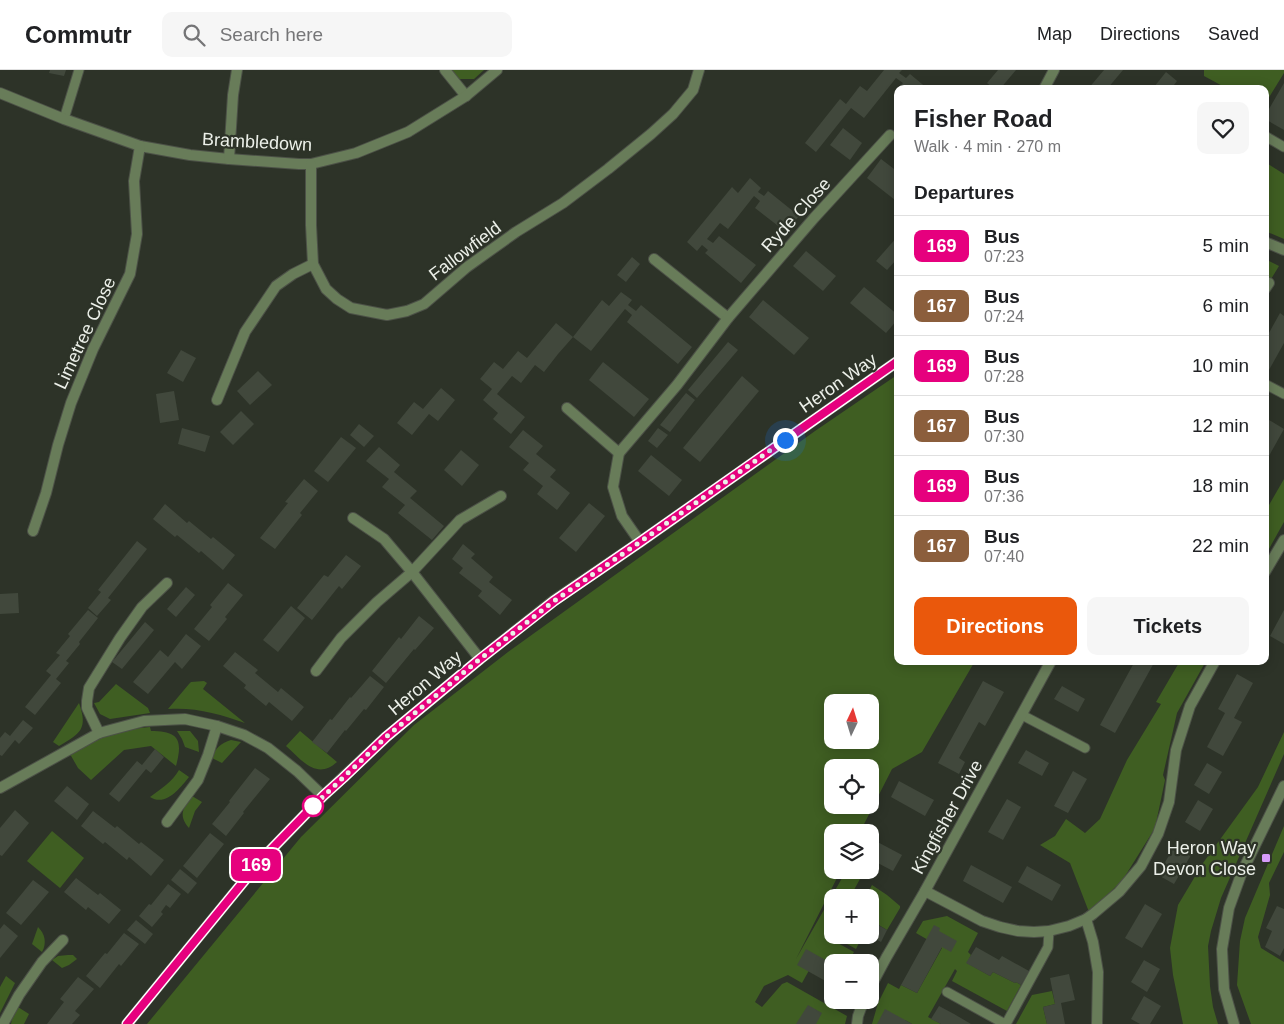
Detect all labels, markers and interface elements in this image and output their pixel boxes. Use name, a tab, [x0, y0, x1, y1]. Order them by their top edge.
search box	[162, 12, 512, 57]
text: Commutr	[25, 21, 132, 48]
icon: search	[180, 21, 208, 49]
text: Search here	[220, 24, 323, 45]
text: Map	[1037, 24, 1072, 44]
text: Directions	[1100, 24, 1180, 44]
text: Saved	[1208, 24, 1259, 44]
button: heart	[1197, 102, 1249, 154]
text: Fisher Road	[914, 105, 1053, 132]
street label: Brambledown	[202, 129, 312, 155]
text: Walk · 4 min · 270 m	[914, 138, 1061, 155]
street label: Ryde Close	[757, 174, 835, 256]
text: Departures	[914, 182, 1014, 203]
street label: Fallowfield	[425, 217, 505, 285]
text: Bus	[984, 226, 1020, 247]
text: 5 min	[1203, 235, 1249, 256]
text: 169	[926, 236, 957, 256]
text: 07:23	[984, 248, 1024, 265]
street label: Limetree Close	[50, 274, 120, 392]
text: Bus	[984, 286, 1020, 307]
text: 6 min	[1203, 295, 1249, 316]
text: 167	[926, 296, 957, 316]
text: 07:24	[984, 308, 1024, 325]
text: Bus	[984, 346, 1020, 367]
street label: Heron Way	[796, 349, 880, 417]
text: 10 min	[1192, 355, 1249, 376]
text: 169	[926, 356, 957, 376]
text: 07:28	[984, 368, 1024, 385]
text: Bus	[984, 406, 1020, 427]
text: 12 min	[1192, 415, 1249, 436]
text: 167	[926, 416, 957, 436]
your location	[773, 428, 798, 453]
text: 07:30	[984, 428, 1024, 445]
text: Bus	[984, 466, 1020, 487]
text: 18 min	[1192, 475, 1249, 496]
text: 169	[926, 476, 957, 496]
text: 07:36	[984, 488, 1024, 505]
text: Bus	[984, 526, 1020, 547]
text: 22 min	[1192, 535, 1249, 556]
text: 167	[926, 536, 957, 556]
text: 07:40	[984, 548, 1024, 565]
button: Directions	[914, 597, 1077, 655]
button: Tickets	[1087, 597, 1249, 655]
street label: Heron Way	[384, 647, 466, 719]
north arrow	[824, 694, 879, 749]
map controls	[824, 694, 879, 1009]
street label: Kingfisher Drive	[907, 757, 987, 877]
button: locate	[824, 759, 879, 814]
unlabelled marker	[302, 795, 324, 817]
button: layers	[824, 824, 879, 879]
place label: Heron Way Devon Close	[1153, 838, 1256, 879]
line badge: 169	[227, 849, 285, 881]
marker: Heron Way Devon Close	[1260, 852, 1272, 864]
text: 169	[241, 855, 271, 875]
button: +	[824, 889, 879, 944]
button: −	[824, 954, 879, 1009]

